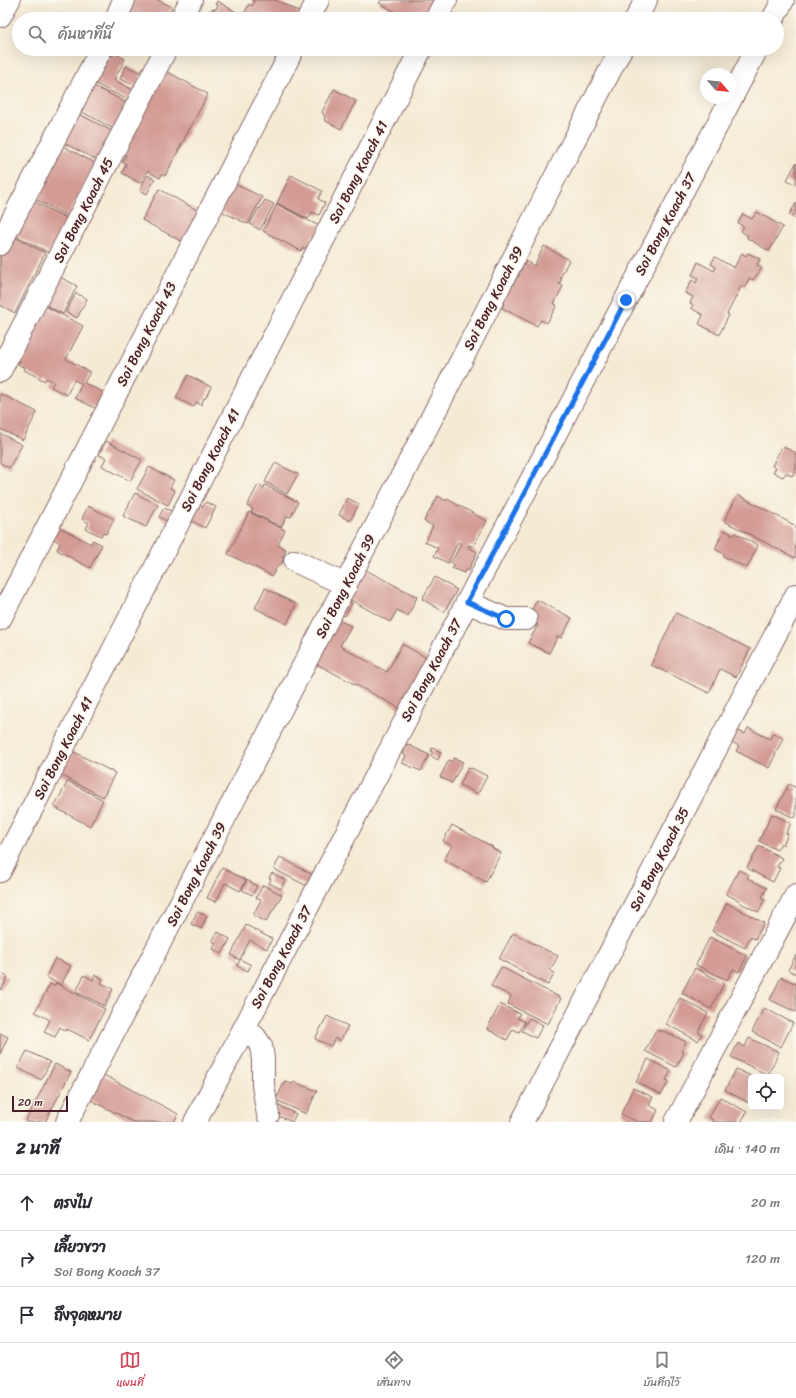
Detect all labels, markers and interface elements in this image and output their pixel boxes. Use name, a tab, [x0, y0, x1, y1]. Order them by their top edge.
search box	[12, 12, 784, 56]
text: ค้นหาที่นี่	[58, 21, 112, 47]
icon: search	[26, 23, 48, 45]
north arrow	[700, 68, 736, 104]
street label: Soi Bong Koach 41	[322, 116, 395, 228]
street label: Soi Bong Koach 45	[46, 153, 121, 267]
street label: Soi Bong Koach 37	[628, 167, 704, 280]
street label: Soi Bong Koach 39	[456, 241, 531, 355]
street label: Soi Bong Koach 43	[109, 277, 184, 391]
route end	[617, 291, 635, 309]
street label: Soi Bong Koach 41	[174, 404, 247, 516]
street label: Soi Bong Koach 39	[308, 529, 383, 643]
route start	[497, 610, 515, 628]
street label: Soi Bong Koach 37	[394, 613, 470, 726]
street label: Soi Bong Koach 41	[27, 692, 100, 804]
street label: Soi Bong Koach 35	[622, 802, 697, 916]
street label: Soi Bong Koach 39	[159, 817, 234, 931]
street label: Soi Bong Koach 37	[244, 900, 320, 1013]
map controls	[748, 1074, 784, 1110]
button: locate	[748, 1074, 784, 1110]
text: 20 m	[18, 1093, 43, 1112]
scale bar	[12, 1094, 68, 1113]
text: 2 นาที	[16, 1133, 60, 1163]
text: เดิน · 140 m	[714, 1137, 780, 1160]
text: ตรงไป	[54, 1190, 92, 1216]
text: 20 m	[751, 1191, 780, 1214]
icon: ahead	[16, 1192, 38, 1214]
text: เลี้ยวขวา	[54, 1234, 106, 1260]
text: 120 m	[745, 1247, 780, 1270]
icon: right	[16, 1248, 38, 1270]
text: Soi Bong Koach 37	[54, 1260, 160, 1283]
text: ถึงจุดหมาย	[54, 1302, 122, 1328]
icon: arrive	[16, 1304, 38, 1326]
tab: แผนที่	[116, 1349, 144, 1392]
tab: เส้นทาง	[376, 1349, 411, 1392]
tab: บันทึกไว้	[643, 1349, 680, 1392]

